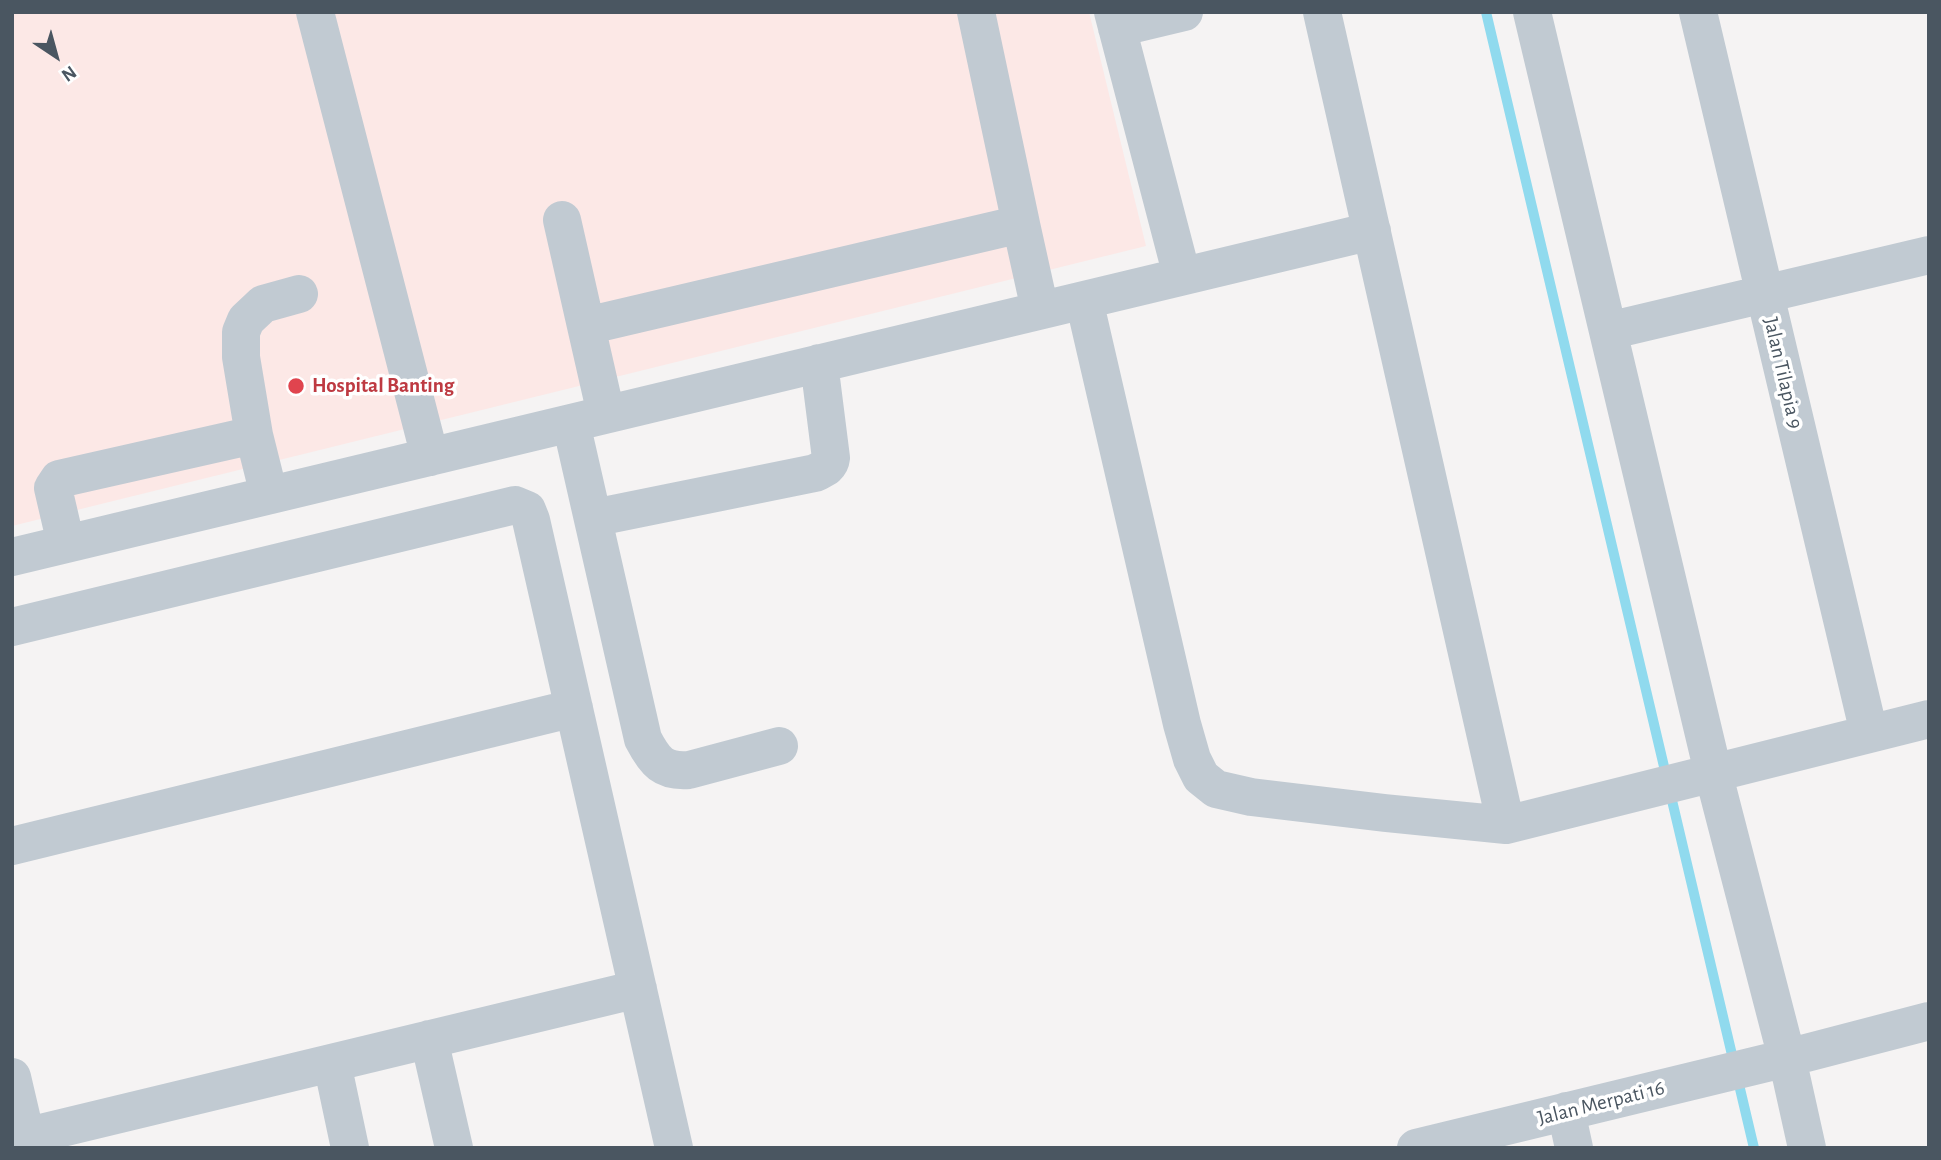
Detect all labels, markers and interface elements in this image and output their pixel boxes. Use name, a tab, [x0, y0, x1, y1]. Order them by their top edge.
north arrow	[21, 21, 91, 91]
text: N	[58, 62, 80, 85]
street label: Jalan Tilapia 9	[1758, 315, 1808, 431]
place label: Hospital Banting	[312, 373, 454, 399]
marker: Hospital Banting	[286, 376, 306, 396]
street label: Jalan Merpati 16	[1535, 1075, 1667, 1131]

